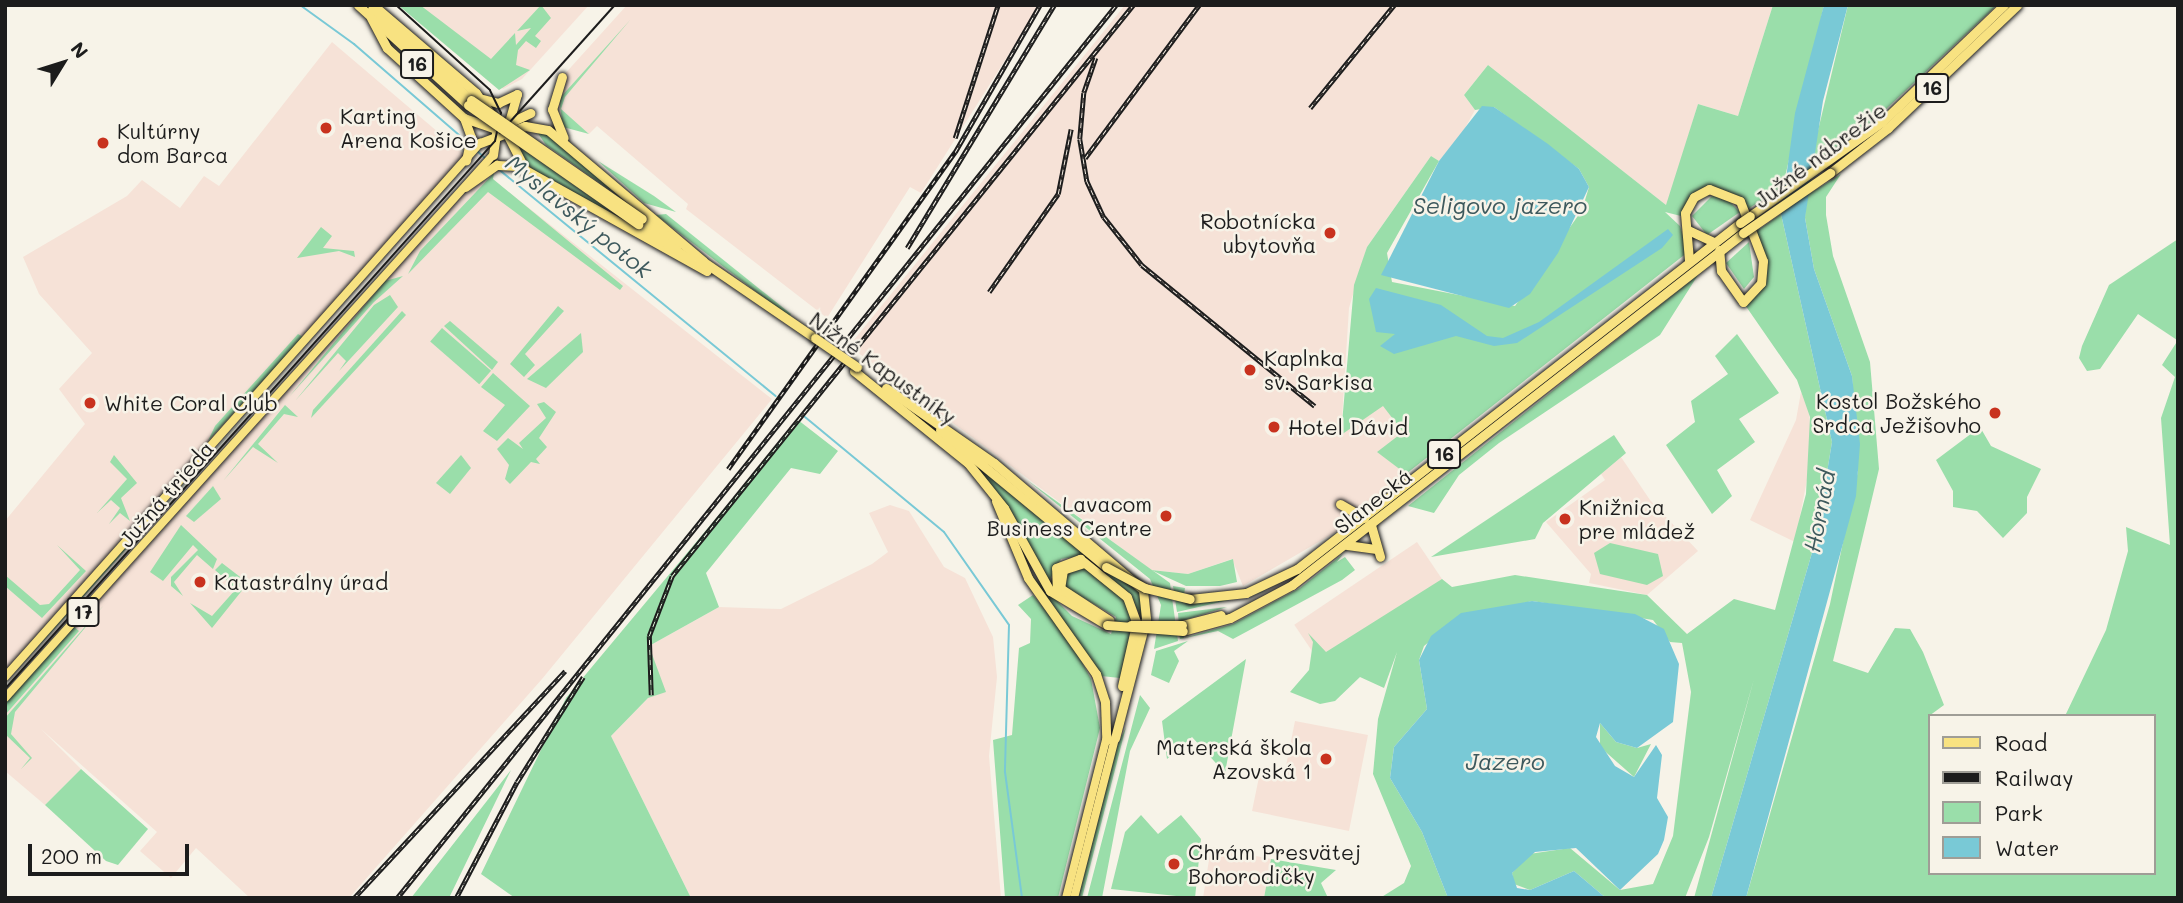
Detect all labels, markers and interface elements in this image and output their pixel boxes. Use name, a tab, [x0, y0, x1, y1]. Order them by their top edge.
north arrow	[28, 28, 98, 98]
text: N	[66, 36, 94, 63]
road number: 16	[400, 48, 434, 80]
road number: 16	[1914, 72, 1950, 104]
street label: Južné nábrežie	[1749, 97, 1891, 213]
place label: Karting Arena Košice	[340, 103, 477, 153]
place label: Kultúrny dom Barca	[117, 118, 228, 168]
marker: Karting Arena Košice	[318, 120, 334, 136]
marker: Kultúrny dom Barca	[95, 135, 111, 151]
water label: Myslavský potok	[500, 149, 658, 283]
water label: Seligovo jazero	[1413, 191, 1587, 219]
place label: Robotnícka ubytovňa	[1200, 208, 1316, 258]
marker: Robotnícka ubytovňa	[1322, 225, 1338, 241]
street label: Nižné Kapustníky	[805, 306, 961, 430]
place label: Kaplnka sv. Sarkisa	[1264, 345, 1373, 395]
marker: Kaplnka sv. Sarkisa	[1242, 362, 1258, 378]
place label: Kostol Božského Srdca Ježišovho	[1812, 388, 1981, 438]
place label: White Coral Club	[104, 390, 278, 416]
marker: White Coral Club	[82, 395, 98, 411]
marker: Kostol Božského Srdca Ježišovho	[1987, 405, 2003, 421]
place label: Hotel Dávid	[1288, 414, 1408, 440]
marker: Hotel Dávid	[1266, 419, 1282, 435]
street label: Južná trieda	[113, 436, 219, 552]
road number: 16	[1426, 438, 1462, 470]
street label: Slanecká	[1329, 463, 1417, 539]
water label: Hornád	[1798, 468, 1840, 554]
place label: Lavacom Business Centre	[987, 491, 1152, 541]
place label: Knižnica pre mládež	[1579, 494, 1695, 544]
marker: Lavacom Business Centre	[1158, 508, 1174, 524]
marker: Knižnica pre mládež	[1557, 511, 1573, 527]
place label: Katastrálny úrad	[214, 569, 388, 595]
marker: Katastrálny úrad	[192, 574, 208, 590]
road number: 17	[66, 596, 100, 628]
legend	[1927, 714, 2155, 875]
text: Road	[1995, 729, 2047, 756]
place label: Materská škola Azovská 1	[1156, 734, 1312, 784]
water label: Jazero	[1465, 747, 1545, 775]
marker: Materská škola Azovská 1	[1318, 751, 1334, 767]
text: Railway	[1995, 764, 2074, 791]
text: Park	[1995, 799, 2043, 826]
scale bar	[32, 830, 192, 874]
text: Water	[1995, 834, 2059, 861]
place label: Chrám Presvätej Bohorodičky	[1188, 839, 1361, 889]
text: 200 m	[41, 842, 102, 869]
marker: Chrám Presvätej Bohorodičky	[1166, 856, 1182, 872]

